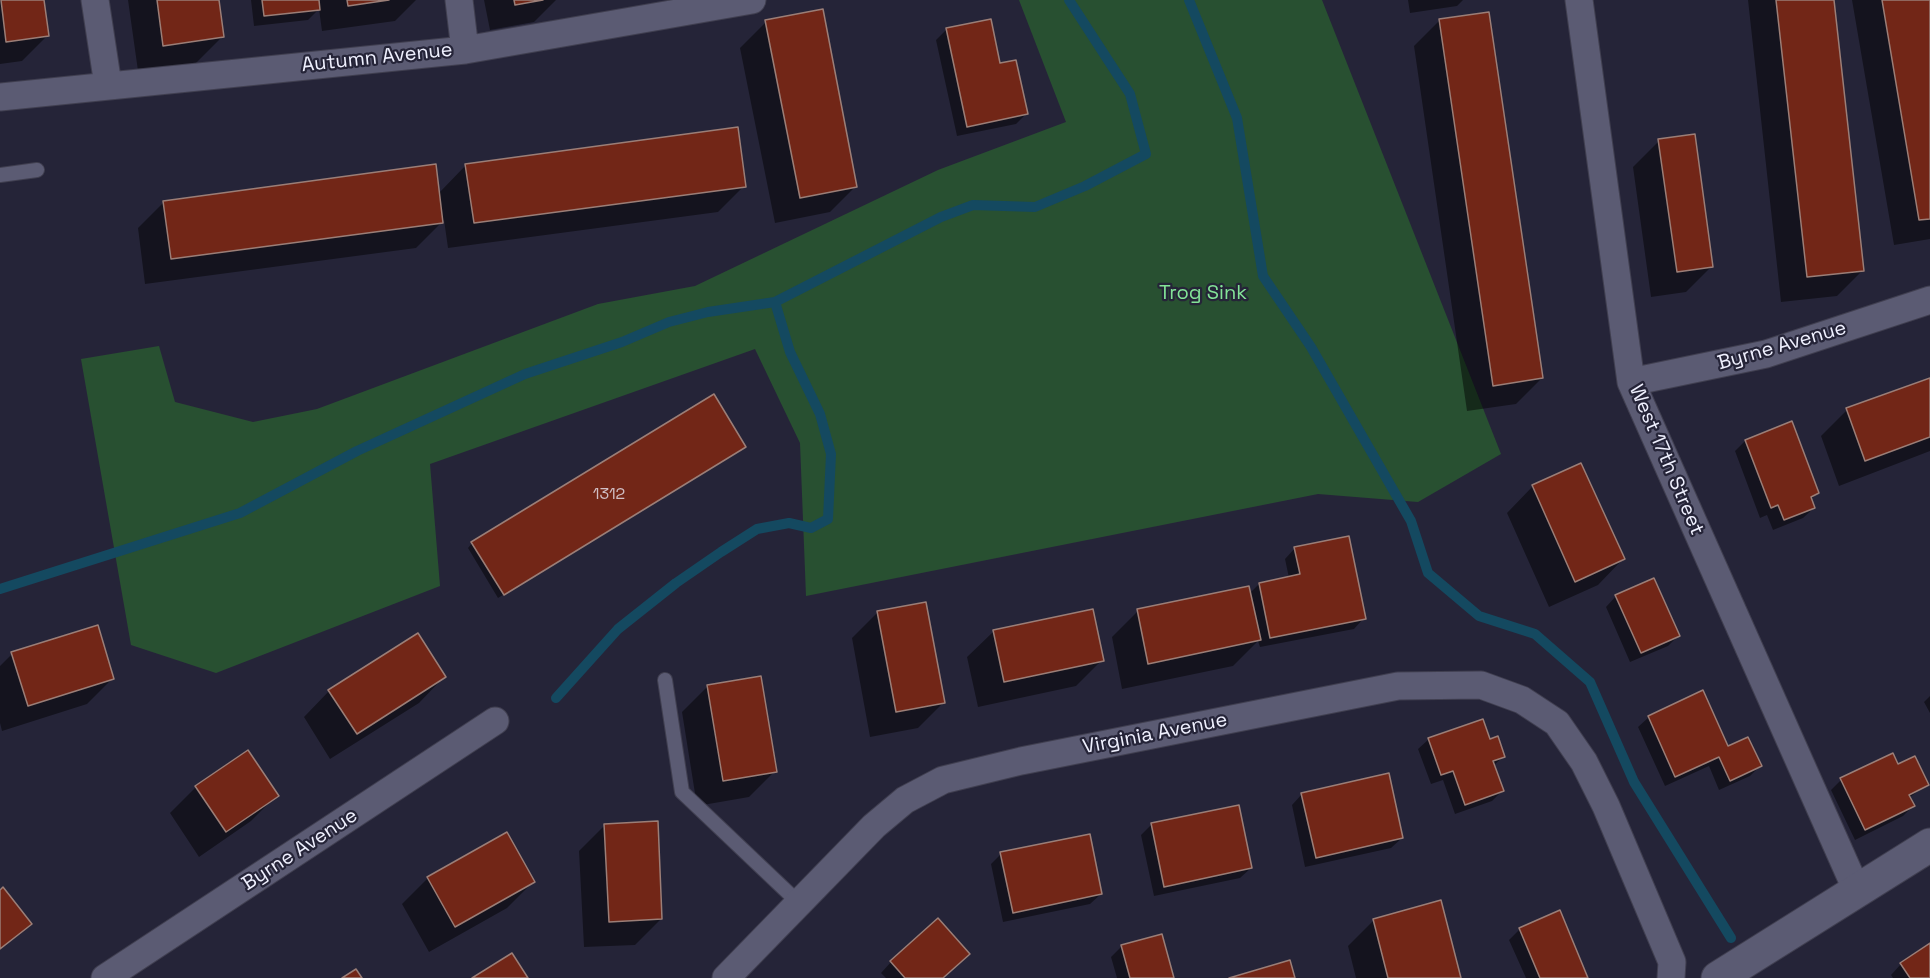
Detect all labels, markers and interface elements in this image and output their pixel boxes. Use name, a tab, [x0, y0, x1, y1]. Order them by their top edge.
street label: Autumn Avenue	[300, 38, 454, 78]
park label: Trog Sink	[1159, 282, 1247, 306]
street label: Byrne Avenue	[1715, 316, 1849, 376]
street label: West 17th Street	[1623, 381, 1709, 539]
house number: 1312	[593, 485, 625, 505]
street label: Virginia Avenue	[1081, 708, 1229, 760]
street label: Byrne Avenue	[238, 804, 362, 896]

